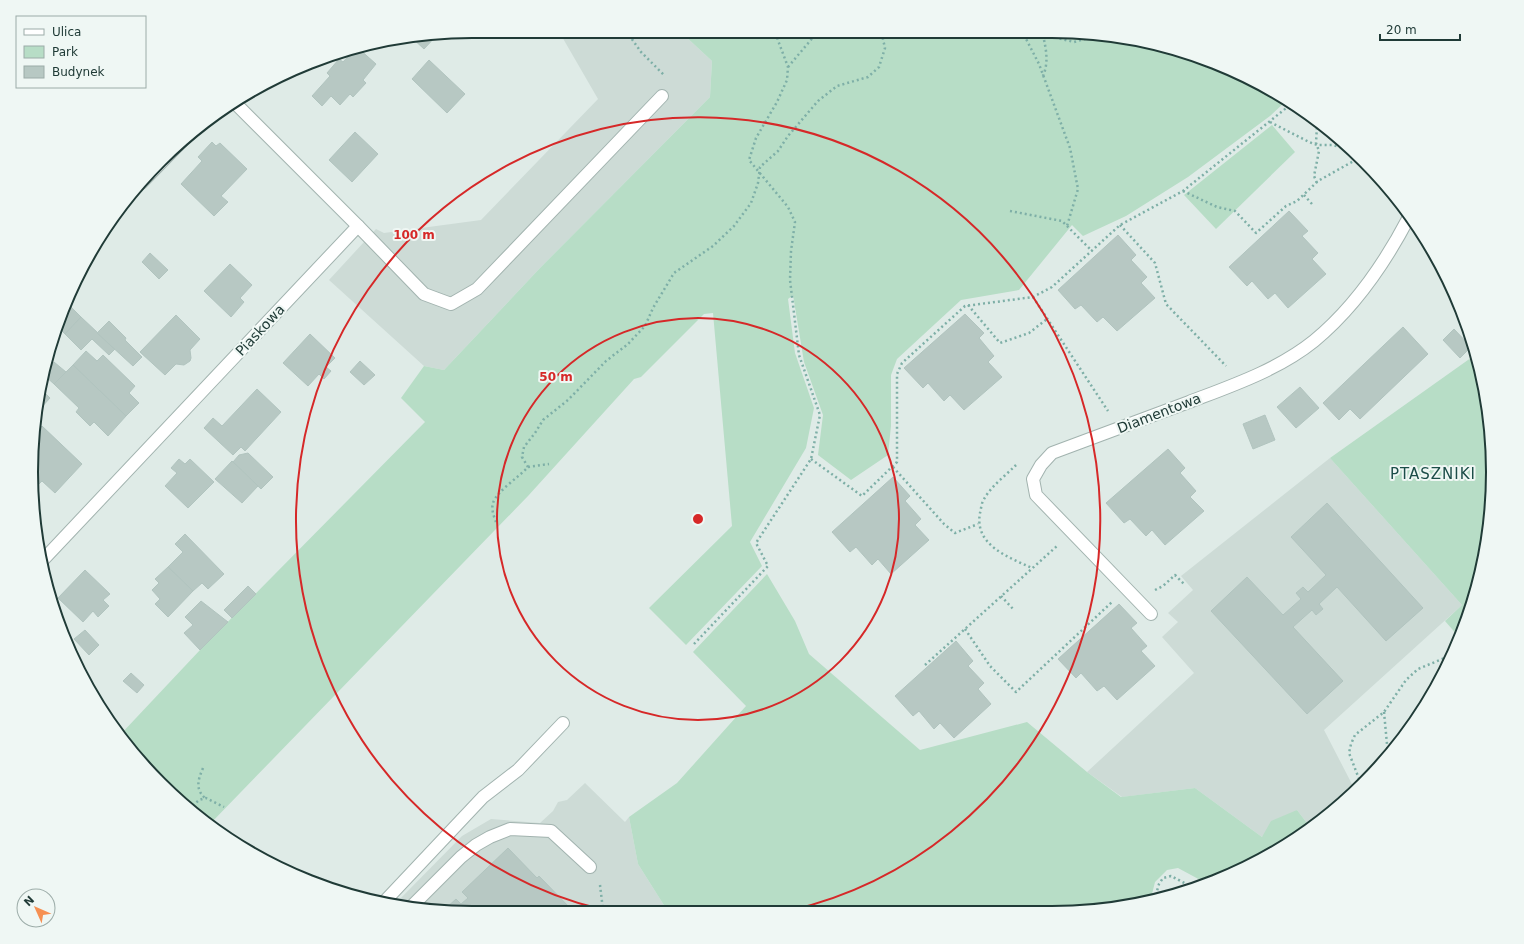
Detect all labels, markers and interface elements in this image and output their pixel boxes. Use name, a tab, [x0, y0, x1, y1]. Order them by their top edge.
legend	[16, 16, 146, 88]
scale bar	[1380, 16, 1460, 42]
text: 20 m	[1386, 23, 1417, 37]
text: Ulica	[52, 25, 81, 39]
text: Park	[52, 45, 78, 59]
text: Budynek	[52, 65, 105, 79]
text: 100 m	[393, 228, 435, 242]
street label: Piaskowa	[232, 301, 288, 359]
text: 50 m	[539, 370, 573, 384]
street label: Diamentowa	[1115, 390, 1203, 436]
district label: PTASZNIKI	[1390, 465, 1476, 483]
centre of rings	[691, 512, 705, 526]
north arrow	[16, 888, 56, 928]
text: N	[21, 893, 37, 909]

